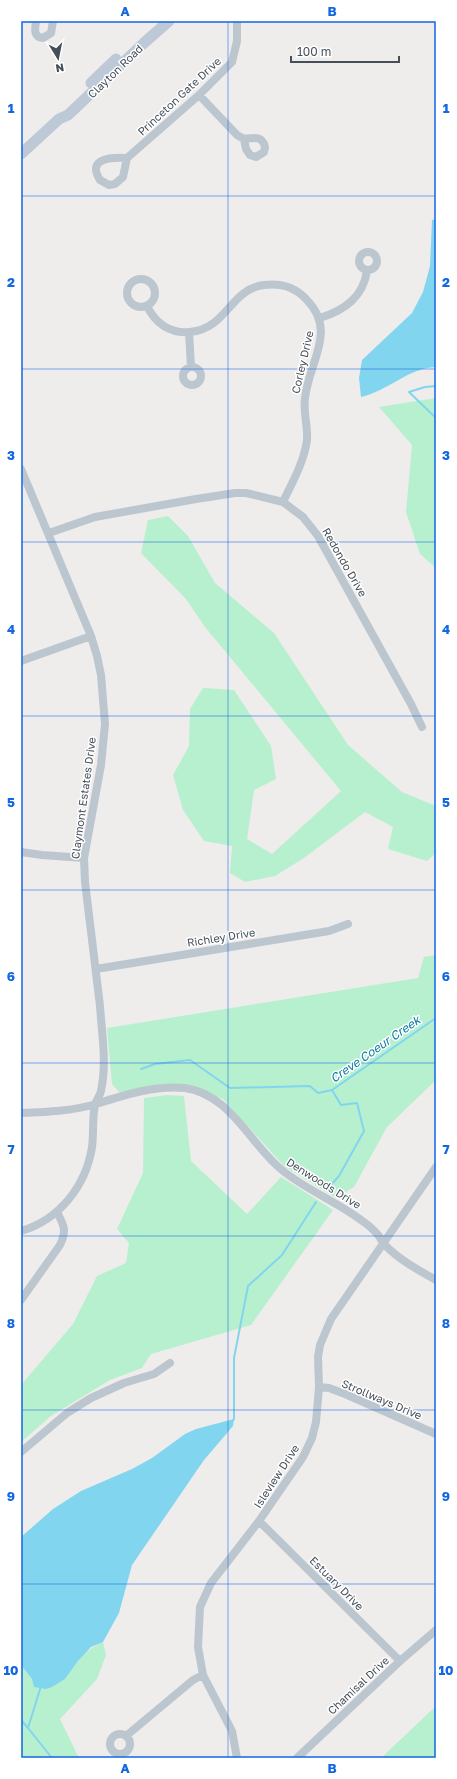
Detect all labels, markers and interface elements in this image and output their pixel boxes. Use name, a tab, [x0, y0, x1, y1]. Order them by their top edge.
text: A	[120, 3, 130, 19]
text: B	[327, 3, 337, 19]
north arrow	[38, 38, 78, 78]
scale bar	[291, 38, 399, 64]
street label: Clayton Road	[85, 42, 145, 100]
text: 100 m	[297, 44, 331, 59]
street label: Princeton Gate Drive	[135, 54, 223, 138]
text: N	[55, 61, 65, 75]
text: 1	[8, 100, 15, 116]
text: 1	[443, 100, 450, 116]
text: 2	[7, 274, 15, 290]
text: 2	[442, 274, 450, 290]
street label: Corley Drive	[288, 329, 316, 395]
text: 3	[7, 447, 15, 463]
text: 3	[442, 447, 450, 463]
street label: Redondo Drive	[320, 525, 370, 599]
text: 4	[7, 621, 15, 637]
text: 4	[442, 621, 450, 637]
street label: Claymont Estates Drive	[68, 736, 98, 860]
text: 5	[7, 794, 15, 810]
text: 5	[442, 794, 450, 810]
street label: Richley Drive	[186, 925, 256, 949]
text: 6	[7, 968, 15, 984]
text: 6	[442, 968, 450, 984]
water label: Creve Coeur Creek	[327, 1012, 424, 1086]
text: 7	[7, 1141, 15, 1157]
text: 7	[442, 1141, 450, 1157]
street label: Denwoods Drive	[284, 1155, 364, 1211]
text: 8	[7, 1315, 15, 1331]
text: 8	[442, 1315, 450, 1331]
street label: Strollways Drive	[340, 1376, 424, 1422]
street label: Isleview Drive	[251, 1442, 301, 1510]
text: 9	[7, 1488, 15, 1504]
text: 9	[442, 1488, 450, 1504]
street label: Estuary Drive	[307, 1553, 367, 1613]
street label: Chamisal Drive	[325, 1653, 391, 1717]
text: 10	[3, 1662, 19, 1678]
text: 10	[438, 1662, 454, 1678]
text: A	[120, 1760, 130, 1776]
text: B	[327, 1760, 337, 1776]

